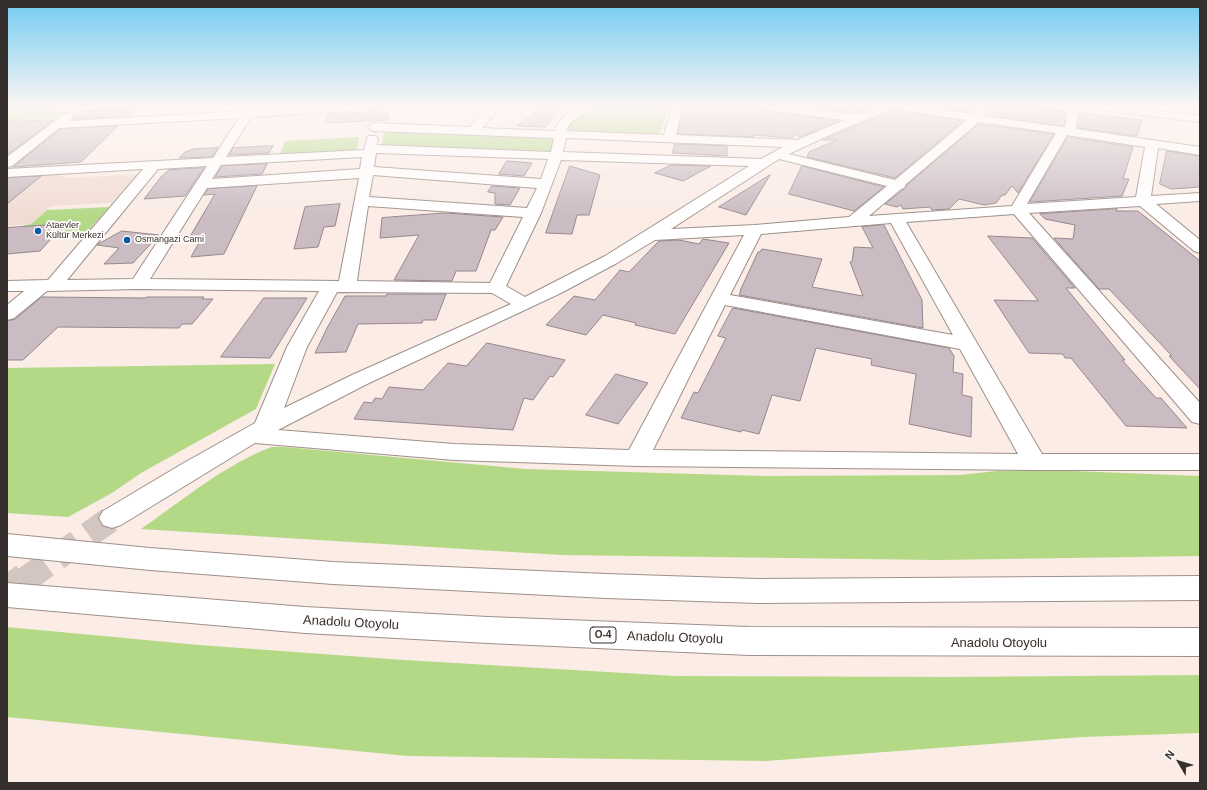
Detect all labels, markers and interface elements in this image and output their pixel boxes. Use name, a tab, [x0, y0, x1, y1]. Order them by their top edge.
place label: Ataevler Kültür Merkezi	[46, 221, 104, 242]
marker: Ataevler Kültür Merkezi	[33, 226, 43, 236]
marker: Osmangazi Cami	[122, 235, 132, 245]
place label: Osmangazi Cami	[135, 235, 204, 245]
street label: Anadolu Otoyolu	[303, 613, 399, 633]
road number: O-4	[590, 627, 616, 643]
street label: Anadolu Otoyolu	[627, 629, 723, 647]
street label: Anadolu Otoyolu	[951, 635, 1047, 651]
north arrow	[1159, 742, 1199, 782]
text: N	[1162, 748, 1177, 761]

